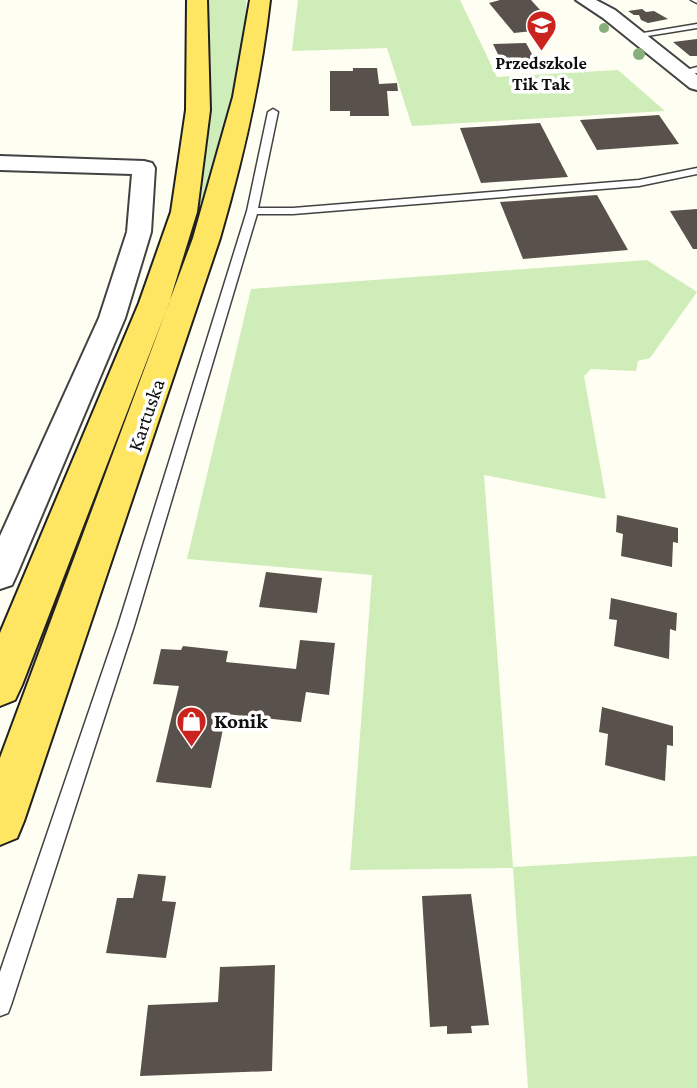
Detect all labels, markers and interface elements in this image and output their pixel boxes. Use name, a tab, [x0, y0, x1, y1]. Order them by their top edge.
school or university icon: Przedszkole Tik Tak	[524, 8, 558, 52]
place label: Przedszkole Tik Tak	[495, 53, 587, 94]
street label: Kartuska	[122, 375, 170, 454]
shop icon: Konik	[174, 704, 208, 748]
place label: Konik	[214, 709, 268, 733]

